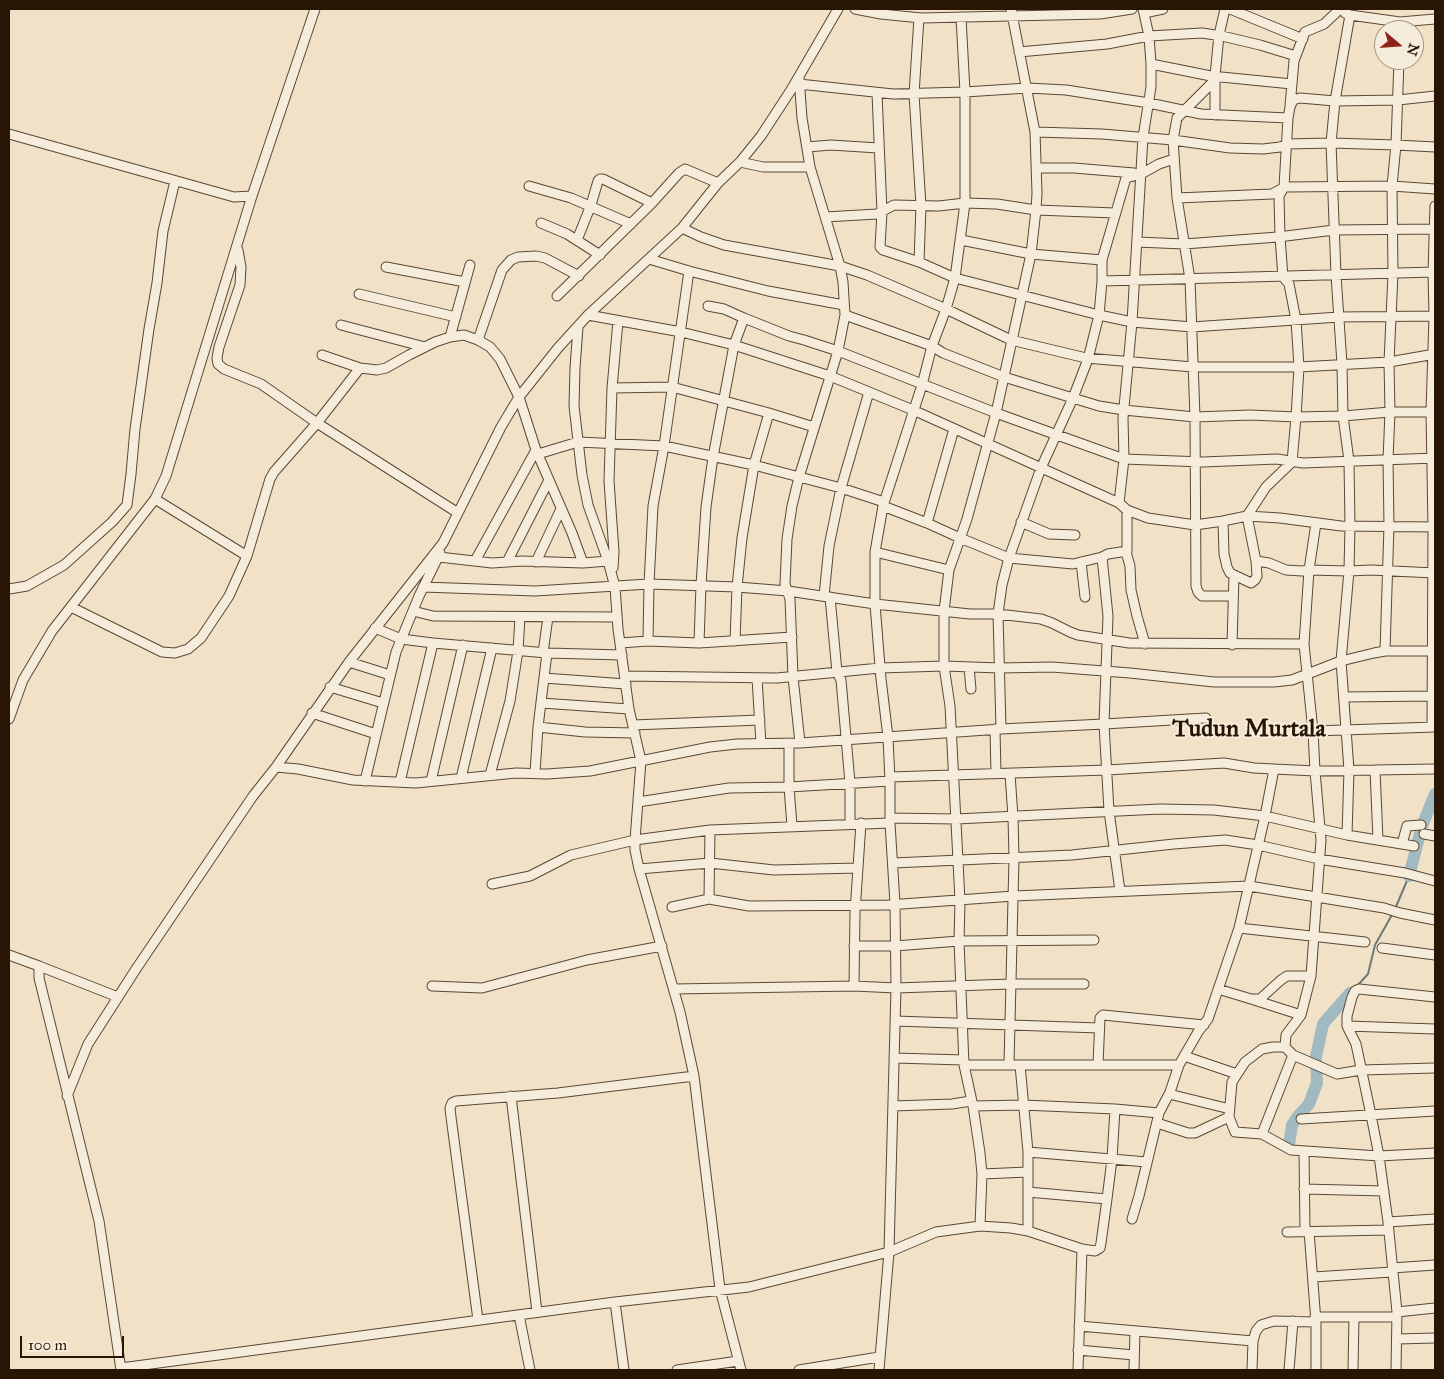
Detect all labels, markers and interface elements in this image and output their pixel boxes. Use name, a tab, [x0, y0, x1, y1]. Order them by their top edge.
north arrow	[1374, 20, 1424, 70]
text: N	[1403, 41, 1423, 58]
district label: Tudun Murtala	[1172, 716, 1326, 744]
scale bar	[22, 1326, 126, 1358]
text: 100 m	[28, 1336, 67, 1354]

